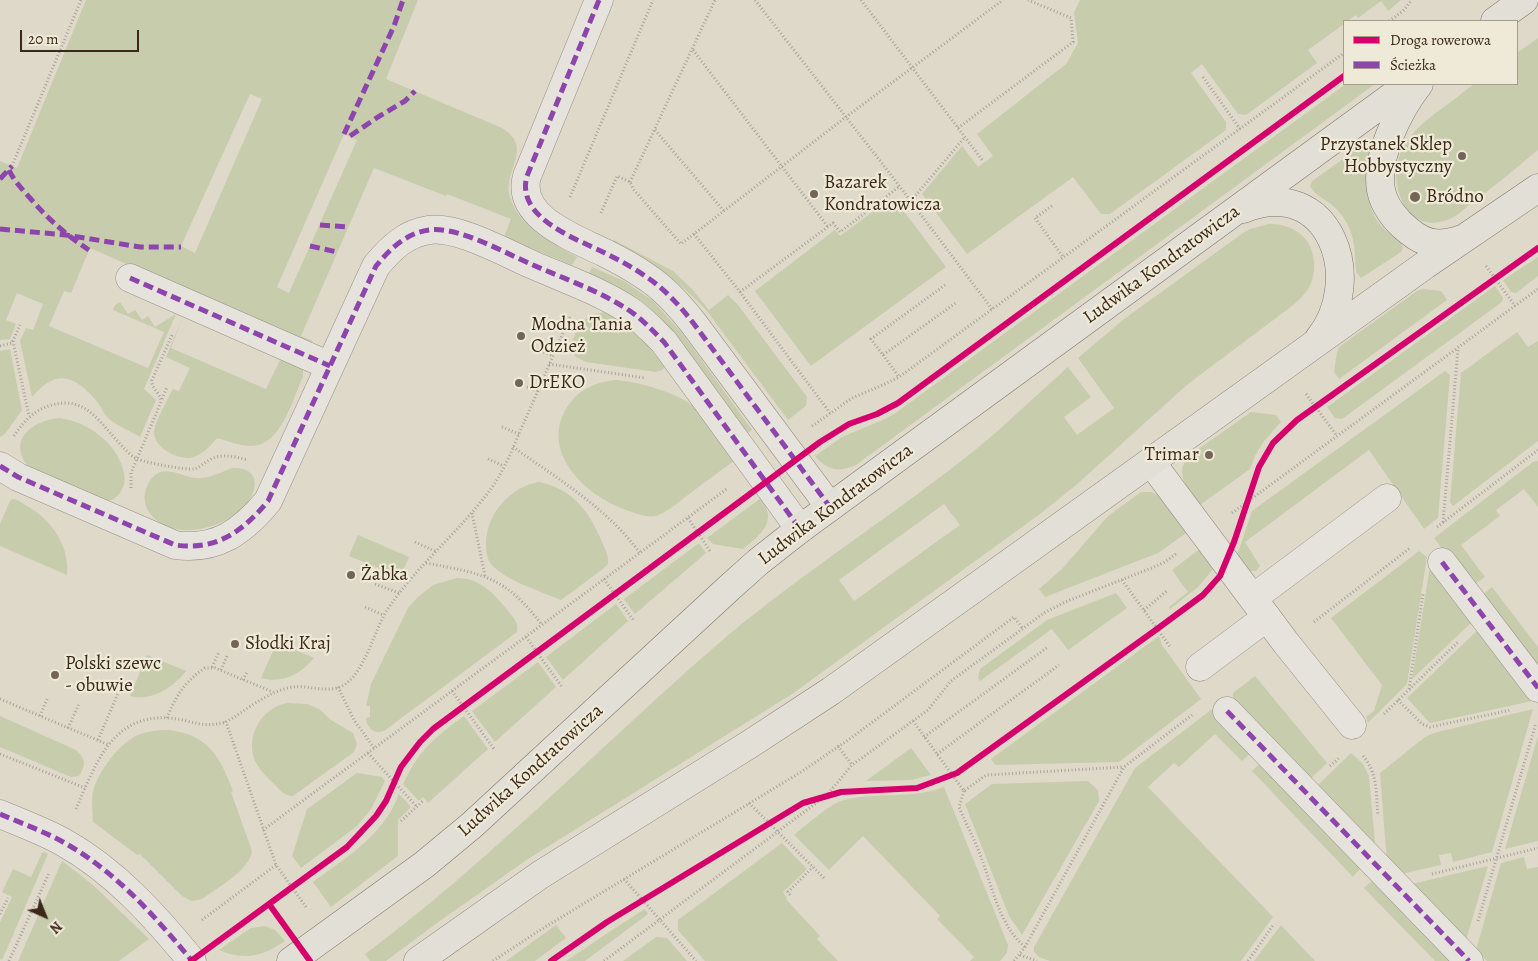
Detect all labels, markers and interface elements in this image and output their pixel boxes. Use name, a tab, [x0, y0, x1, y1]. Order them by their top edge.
scale bar	[22, 20, 141, 52]
legend	[1343, 20, 1518, 85]
text: 20 m	[28, 29, 59, 49]
text: Droga rowerowa	[1390, 30, 1491, 50]
text: Ścieżka	[1390, 55, 1436, 75]
place label: Przystanek Sklep Hobbystyczny	[1320, 134, 1452, 178]
marker: Przystanek Sklep Hobbystyczny	[1456, 150, 1468, 162]
place label: Bazarek Kondratowicza	[824, 172, 941, 216]
place label: Bródno	[1426, 186, 1484, 208]
marker: Bazarek Kondratowicza	[808, 188, 820, 200]
marker: Bródno	[1408, 190, 1422, 204]
street label: Ludwika Kondratowicza	[1079, 201, 1245, 329]
place label: Modna Tania Odzież	[531, 314, 632, 358]
marker: Modna Tania Odzież	[515, 330, 527, 342]
place label: DrEKO	[529, 372, 585, 394]
marker: DrEKO	[513, 377, 525, 389]
street label: Ludwika Kondratowicza	[754, 439, 918, 571]
place label: Trimar	[1145, 444, 1199, 466]
marker: Trimar	[1203, 449, 1215, 461]
place label: Żabka	[361, 564, 408, 586]
marker: Żabka	[345, 569, 357, 581]
place label: Słodki Kraj	[245, 633, 331, 655]
marker: Słodki Kraj	[229, 638, 241, 650]
place label: Polski szewc - obuwie	[65, 653, 161, 697]
marker: Polski szewc - obuwie	[49, 669, 61, 681]
street label: Ludwika Kondratowicza	[454, 700, 608, 842]
north arrow	[20, 891, 70, 941]
text: N	[46, 917, 66, 938]

